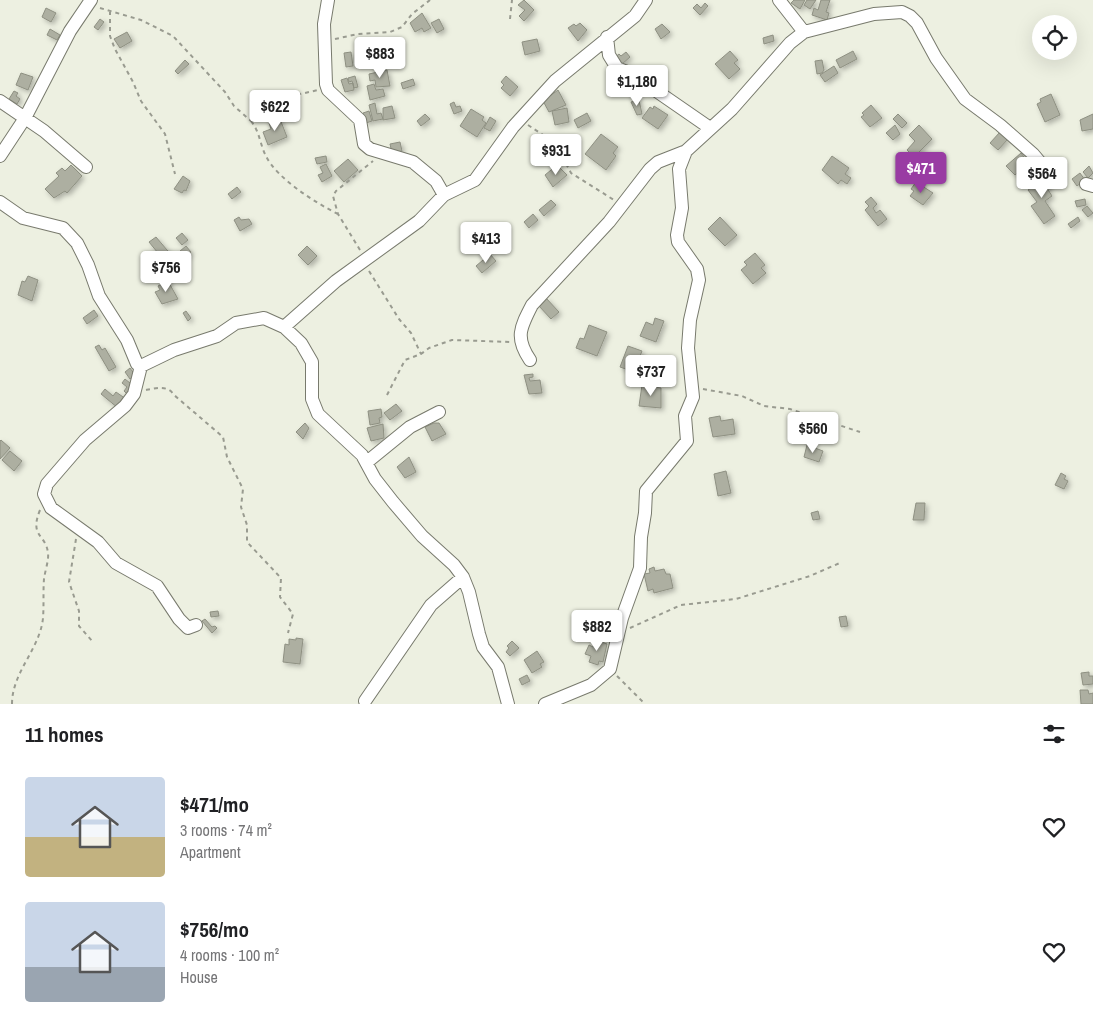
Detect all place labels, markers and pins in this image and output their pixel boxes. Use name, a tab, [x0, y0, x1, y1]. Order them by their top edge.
pin: $883	[350, 36, 410, 79]
pin: $1,180	[596, 64, 678, 107]
pin: $622	[245, 90, 305, 132]
pin: $931	[526, 134, 586, 176]
pin: $471	[891, 152, 951, 194]
pin: $564	[1012, 156, 1072, 199]
pin: $413	[456, 222, 516, 264]
pin: $756	[136, 250, 196, 293]
pin: $737	[621, 354, 681, 397]
pin: $560	[783, 412, 843, 454]
pin: $882	[567, 610, 627, 652]

